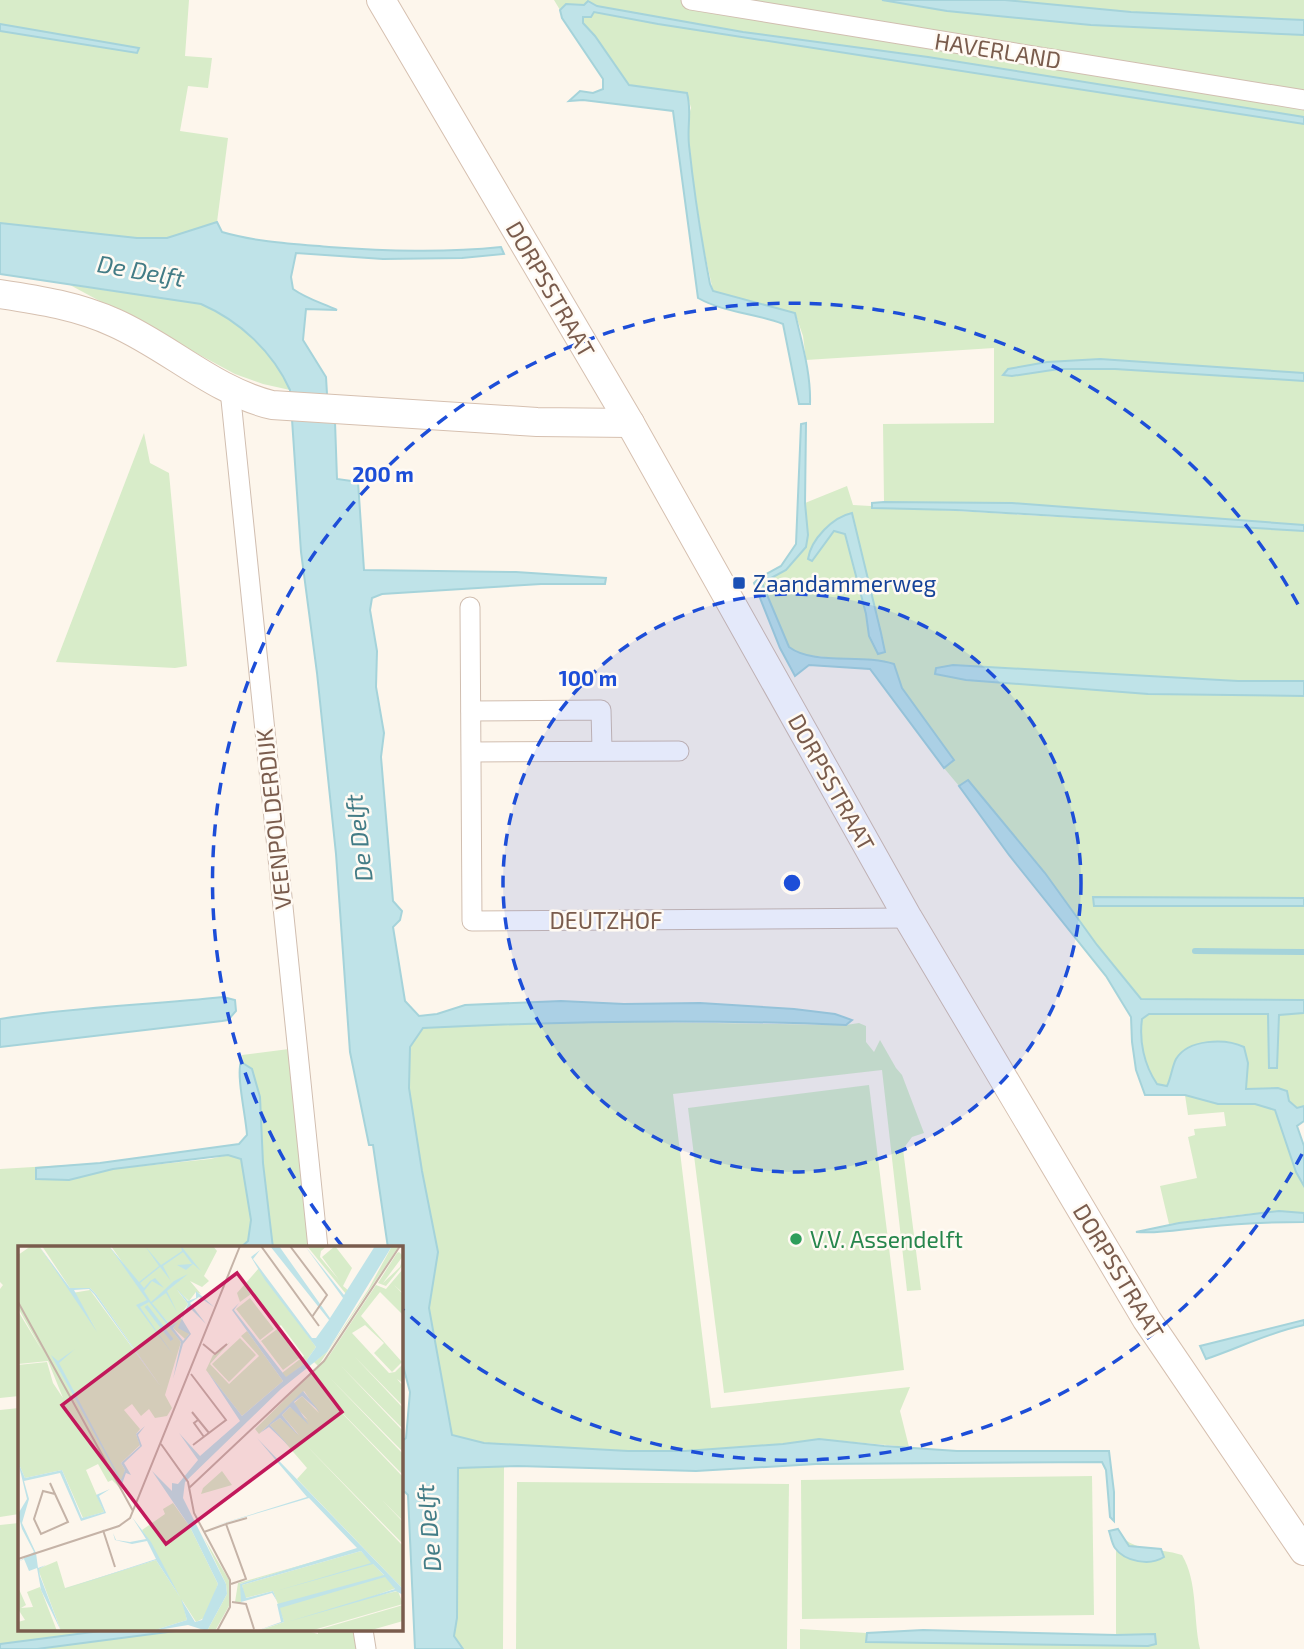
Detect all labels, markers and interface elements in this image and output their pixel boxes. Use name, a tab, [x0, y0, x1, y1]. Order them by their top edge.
street label: HAVERLAND	[933, 26, 1063, 74]
street label: DORPSSTRAAT	[501, 216, 601, 362]
water label: De Delft	[95, 248, 188, 292]
text: 200 m	[352, 461, 414, 486]
place label: Zaandammerweg	[753, 569, 937, 597]
marker: Zaandammerweg	[731, 575, 747, 591]
text: 100 m	[559, 665, 617, 690]
street label: DORPSSTRAAT	[783, 709, 881, 855]
street label: VEENPOLDERDIJK	[250, 727, 296, 911]
water label: De Delft	[338, 792, 378, 883]
centre of rings	[780, 871, 804, 895]
street label: DEUTZHOF	[550, 906, 662, 934]
street label: DORPSSTRAAT	[1068, 1198, 1170, 1344]
place label: V.V. Assendelft	[810, 1225, 963, 1253]
marker: V.V. Assendelft	[788, 1231, 804, 1247]
inset map	[18, 1246, 402, 1632]
water label: De Delft	[410, 1482, 446, 1573]

